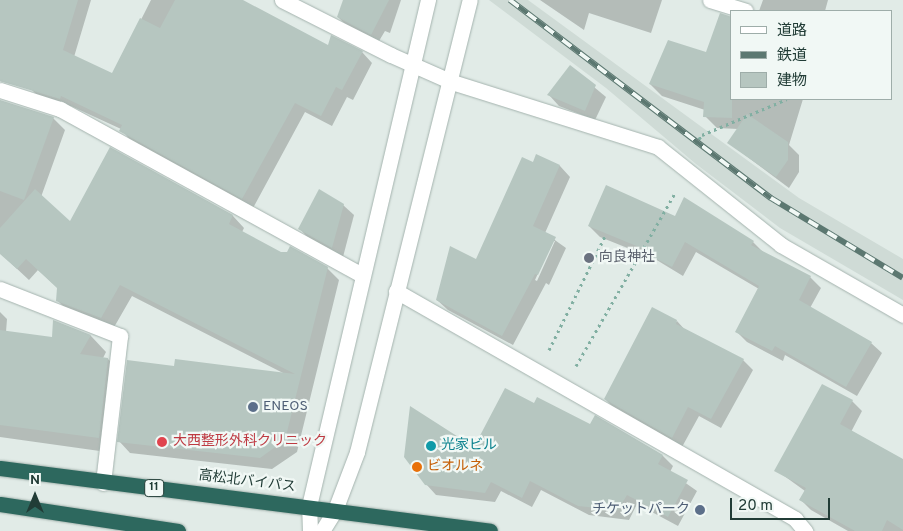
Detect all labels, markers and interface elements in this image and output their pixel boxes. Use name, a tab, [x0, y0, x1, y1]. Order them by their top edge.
legend	[730, 10, 893, 100]
text: 道路	[777, 22, 807, 41]
text: 鉄道	[777, 47, 807, 66]
text: 建物	[777, 72, 807, 91]
place label: 向良神社	[599, 250, 655, 266]
marker: 向良神社	[583, 252, 595, 264]
place label: ENEOS	[263, 399, 308, 415]
marker: ENEOS	[247, 401, 259, 413]
place label: 大西整形外科クリニック	[173, 434, 327, 450]
marker: 大西整形外科クリニック	[155, 435, 169, 449]
place label: 光家ビル	[441, 438, 497, 454]
marker: 光家ビル	[425, 440, 437, 452]
place label: ビオルネ	[427, 459, 483, 475]
marker: ビオルネ	[411, 461, 423, 473]
street label: 高松北バイパス	[197, 468, 297, 496]
north arrow	[10, 471, 60, 521]
text: N	[30, 472, 40, 489]
road number: 11	[144, 478, 164, 498]
scale bar	[733, 488, 833, 520]
text: 20 m	[738, 497, 773, 516]
place label: チケットパーク	[592, 502, 690, 518]
marker: チケットパーク	[694, 504, 706, 516]

